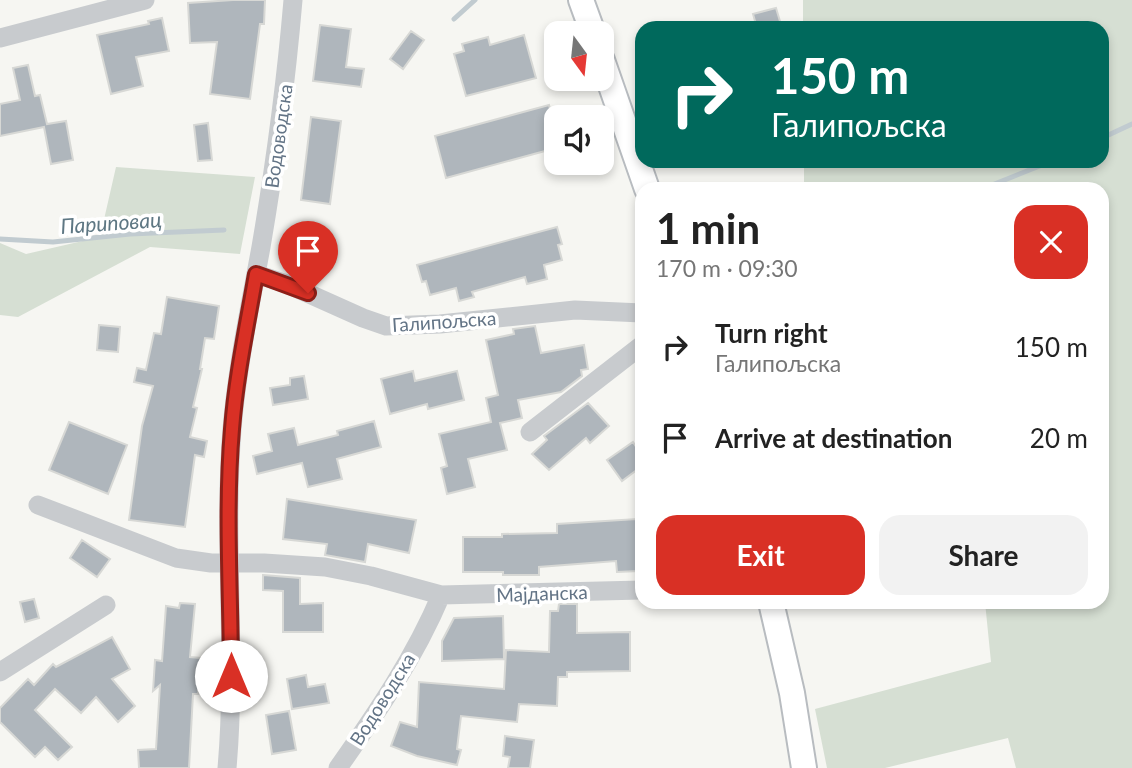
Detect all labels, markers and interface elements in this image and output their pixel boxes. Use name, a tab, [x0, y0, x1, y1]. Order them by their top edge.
north arrow	[544, 21, 614, 91]
map controls	[544, 21, 614, 175]
text: 150 m	[771, 46, 909, 104]
icon: right	[656, 49, 747, 140]
street label: Водоводска	[259, 83, 297, 189]
button: sound	[544, 105, 614, 175]
text: Галипољска	[771, 105, 947, 144]
text: 1 min	[656, 203, 760, 253]
button: close	[1014, 205, 1088, 279]
water label: Париповац	[59, 206, 163, 238]
pin	[278, 221, 338, 293]
icon: arrive	[289, 232, 327, 270]
text: 170 m · 09:30	[656, 254, 798, 282]
street label: Галипољска	[391, 306, 497, 336]
text: Turn right	[715, 317, 828, 349]
icon: right	[656, 328, 694, 366]
text: 150 m	[1015, 331, 1088, 363]
text: Галипољска	[715, 349, 841, 377]
icon: arrive	[656, 419, 694, 457]
text: Arrive at destination	[715, 422, 952, 454]
text: 20 m	[1030, 422, 1088, 454]
button: Exit	[656, 515, 865, 595]
button: Share	[879, 515, 1088, 595]
street label: Мајданска	[496, 580, 588, 606]
position arrow	[194, 639, 268, 713]
street label: Водоводска	[345, 649, 419, 749]

